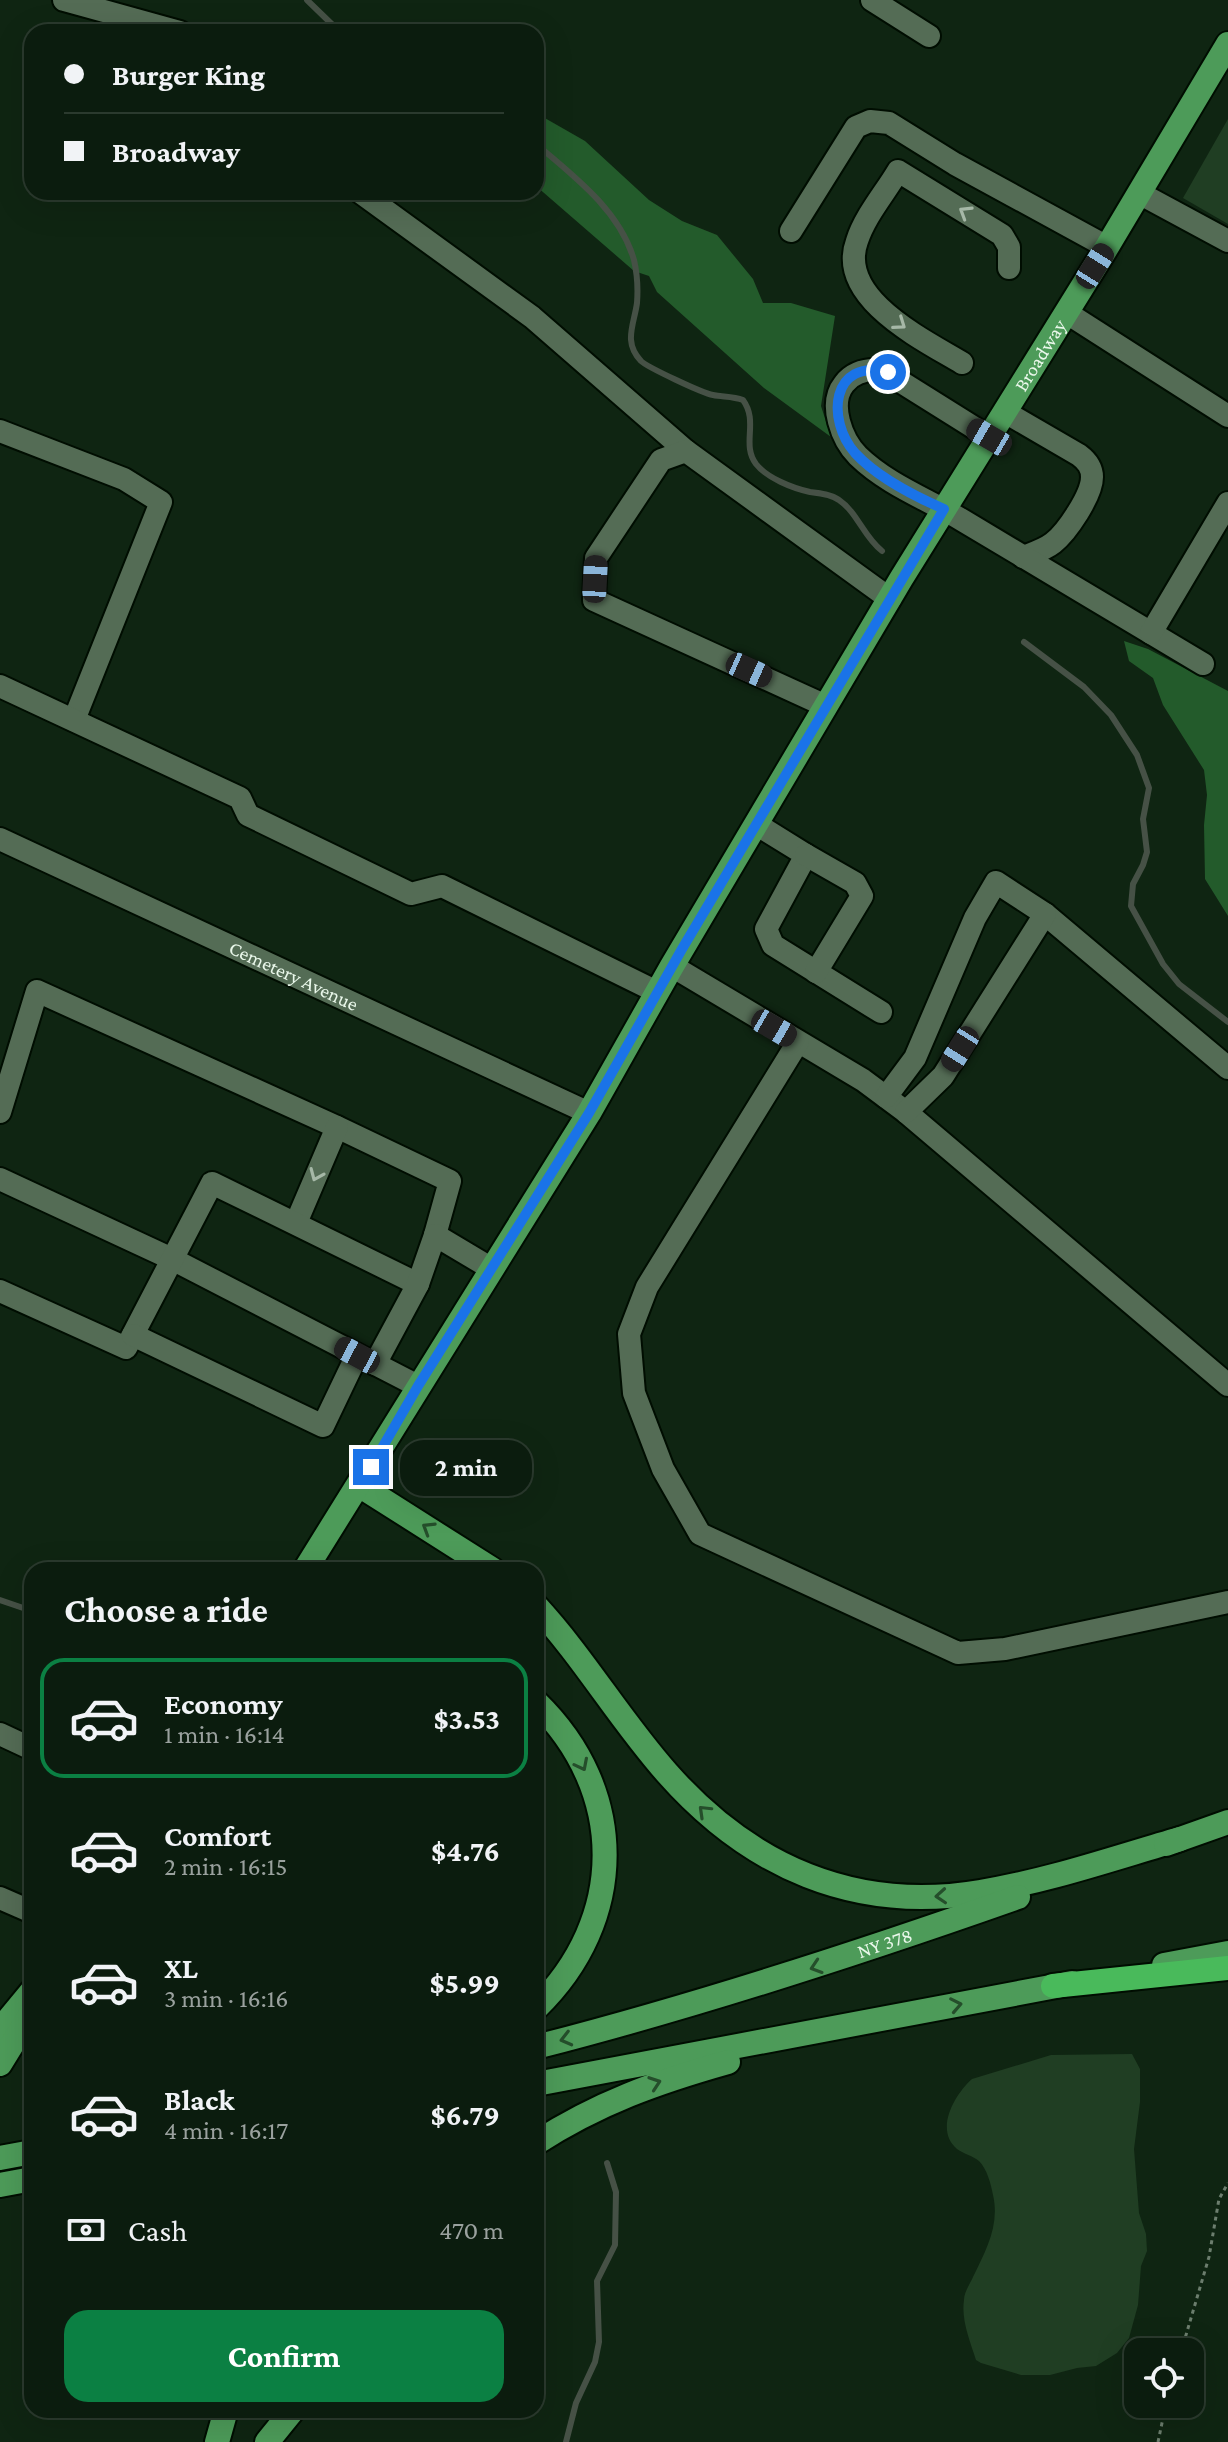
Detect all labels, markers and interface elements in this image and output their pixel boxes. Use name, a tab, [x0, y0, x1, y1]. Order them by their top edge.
text: Burger King	[112, 58, 265, 91]
text: Broadway	[112, 135, 240, 168]
one-way arrow	[959, 207, 974, 222]
car	[1072, 239, 1118, 293]
one-way arrow	[891, 314, 905, 329]
street label: Broadway	[1009, 315, 1072, 395]
route start	[870, 354, 906, 390]
car	[962, 415, 1016, 459]
car	[582, 554, 608, 604]
car	[722, 649, 776, 691]
street label: Cemetery Avenue	[226, 936, 362, 1015]
car	[747, 1006, 801, 1050]
car	[937, 1022, 983, 1076]
one-way arrow	[310, 1167, 326, 1181]
car	[330, 1333, 384, 1377]
callout: 2 min	[399, 1439, 531, 1495]
route end	[353, 1449, 389, 1485]
text: 2 min	[435, 1453, 497, 1482]
one-way arrow	[422, 1522, 437, 1537]
text: Choose a ride	[64, 1590, 268, 1630]
icon: car	[68, 1682, 140, 1754]
text: Economy	[164, 1687, 283, 1720]
text: $3.53	[434, 1702, 500, 1735]
text: 1 min · 16:14	[164, 1720, 285, 1749]
one-way arrow	[573, 1756, 588, 1771]
one-way arrow	[698, 1806, 713, 1820]
icon: car	[68, 1814, 140, 1886]
text: Comfort	[164, 1819, 271, 1852]
text: $4.76	[431, 1834, 500, 1867]
text: 2 min · 16:15	[164, 1852, 288, 1881]
one-way arrow	[934, 1887, 947, 1904]
street label: NY 378	[854, 1923, 915, 1962]
icon: car	[68, 1946, 140, 2018]
text: XL	[164, 1951, 198, 1984]
one-way arrow	[809, 1957, 823, 1973]
text: $5.99	[430, 1966, 500, 1999]
text: 3 min · 16:16	[164, 1984, 289, 2013]
one-way arrow	[949, 1997, 962, 2014]
one-way arrow	[559, 2030, 573, 2047]
one-way arrow	[648, 2077, 662, 2093]
icon: car	[68, 2078, 140, 2150]
text: Black	[164, 2083, 235, 2116]
text: $6.79	[431, 2098, 500, 2131]
text: 4 min · 16:17	[164, 2116, 288, 2145]
icon: cash	[64, 2208, 108, 2252]
text: Cash	[128, 2214, 187, 2247]
text: 470 m	[439, 2216, 504, 2245]
button: Confirm	[64, 2310, 504, 2402]
map controls	[1124, 2338, 1204, 2418]
button: locate	[1124, 2338, 1204, 2418]

